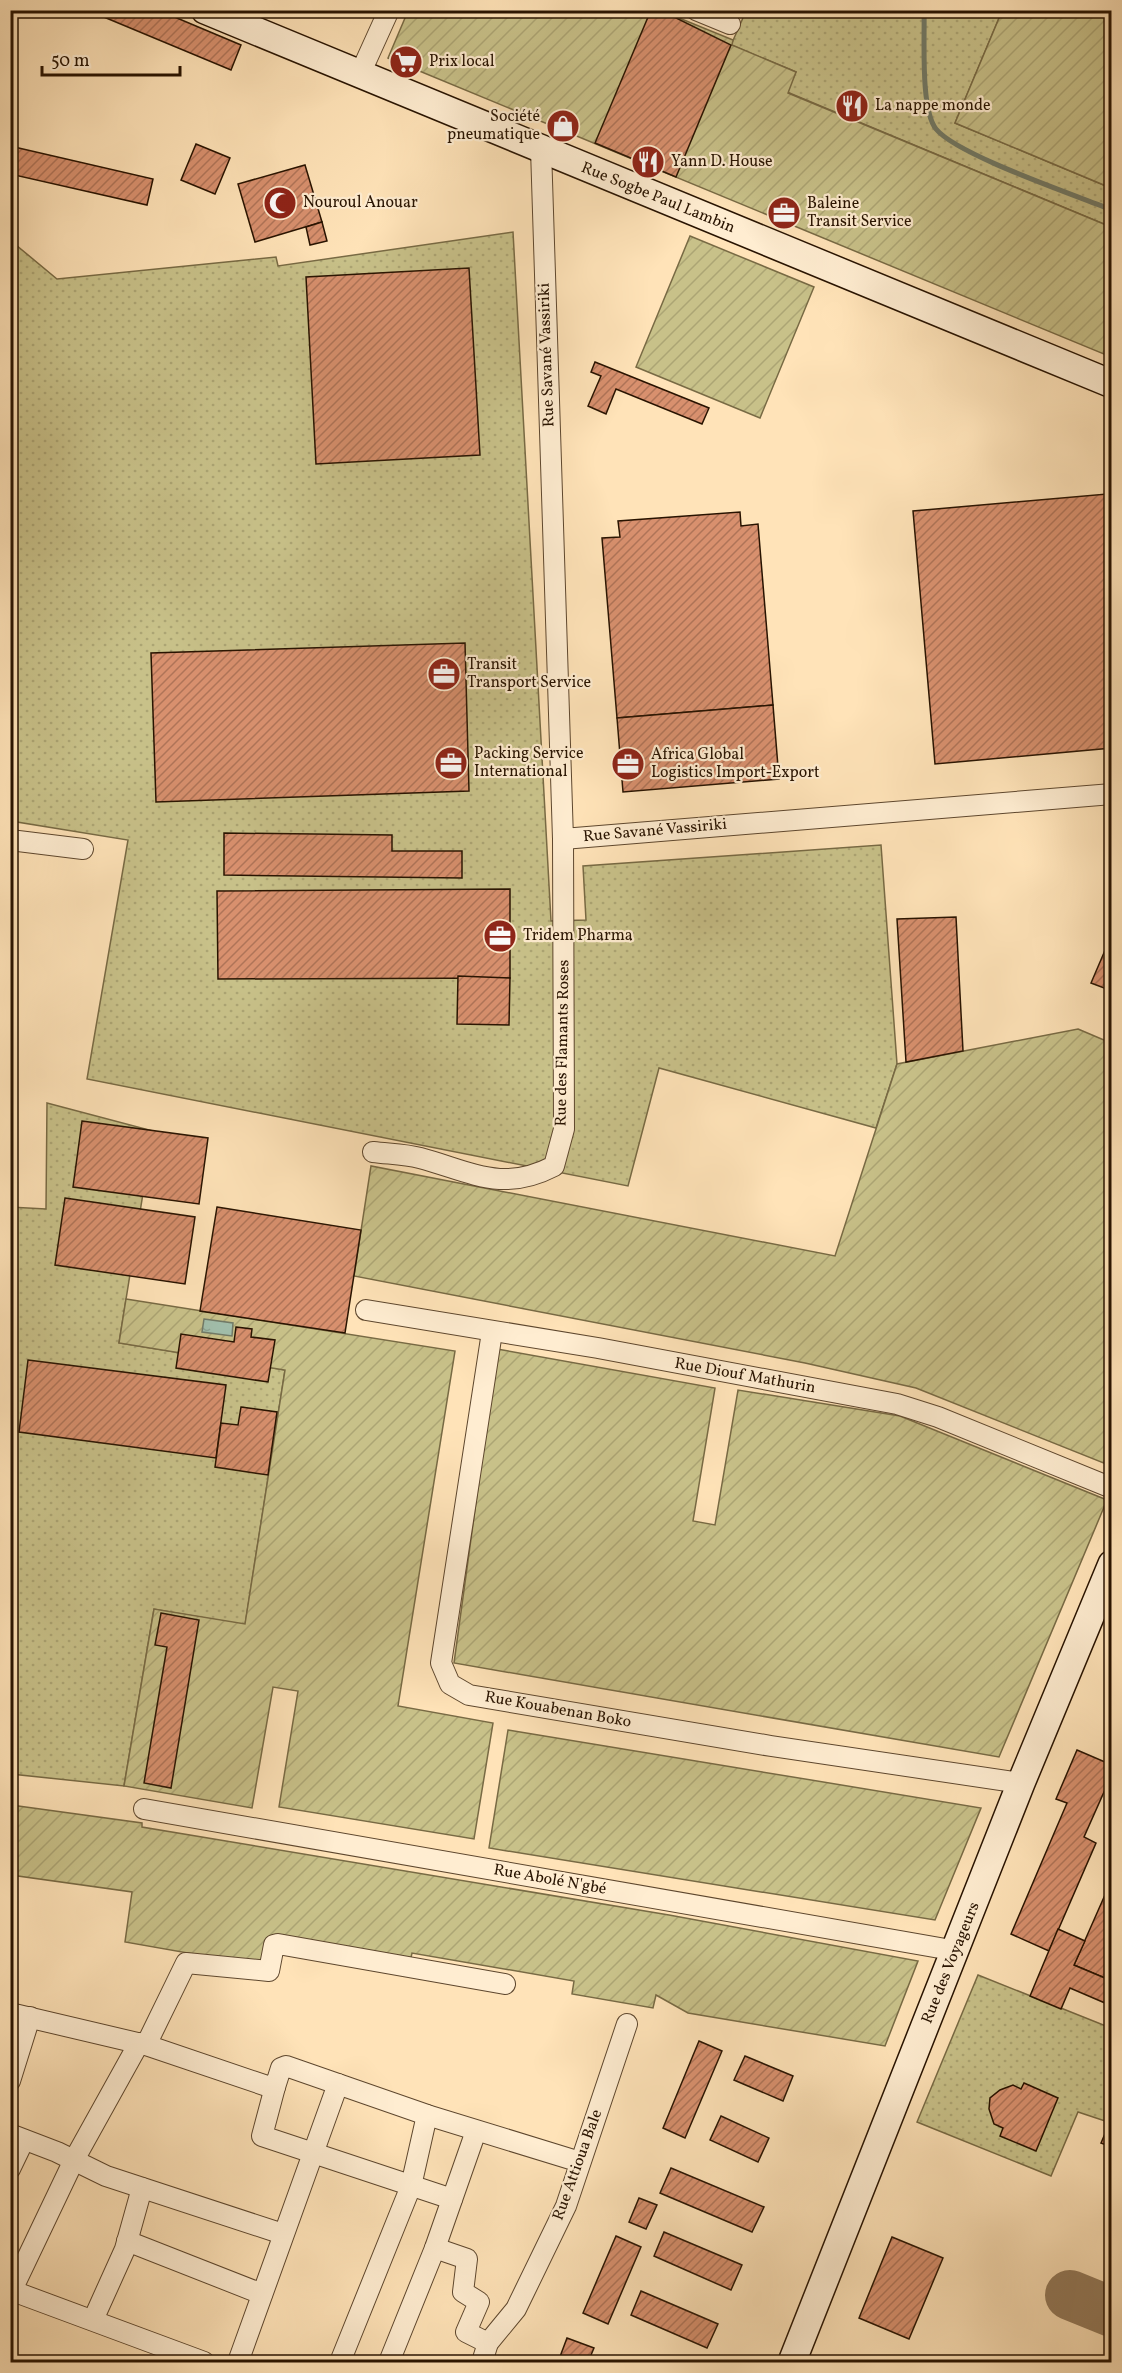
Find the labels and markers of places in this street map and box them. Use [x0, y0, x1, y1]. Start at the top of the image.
supermarket icon: Prix local [388, 44, 424, 80]
place label: Prix local [429, 51, 495, 73]
restaurant icon: La nappe monde [834, 88, 870, 124]
place label: La nappe monde [875, 95, 991, 117]
place label: Société pneumatique [447, 106, 540, 146]
shop icon: Société pneumatique [545, 108, 581, 144]
restaurant icon: Yann D. House [630, 144, 666, 180]
place label: Yann D. House [671, 151, 773, 173]
mosque icon: Nouroul Anouar [262, 185, 298, 221]
place label: Nouroul Anouar [303, 192, 418, 214]
place label: Baleine Transit Service [807, 193, 912, 233]
office icon: Baleine Transit Service [766, 195, 802, 231]
place label: Transit Transport Service [467, 654, 591, 694]
office icon: Transit Transport Service [426, 656, 462, 692]
place label: Packing Service International [474, 743, 584, 783]
place label: Africa Global Logistics Import-Export [651, 744, 820, 784]
office icon: Packing Service International [433, 745, 469, 781]
office icon: Africa Global Logistics Import-Export [610, 746, 646, 782]
office icon: Tridem Pharma [482, 918, 518, 954]
place label: Tridem Pharma [523, 925, 633, 947]

